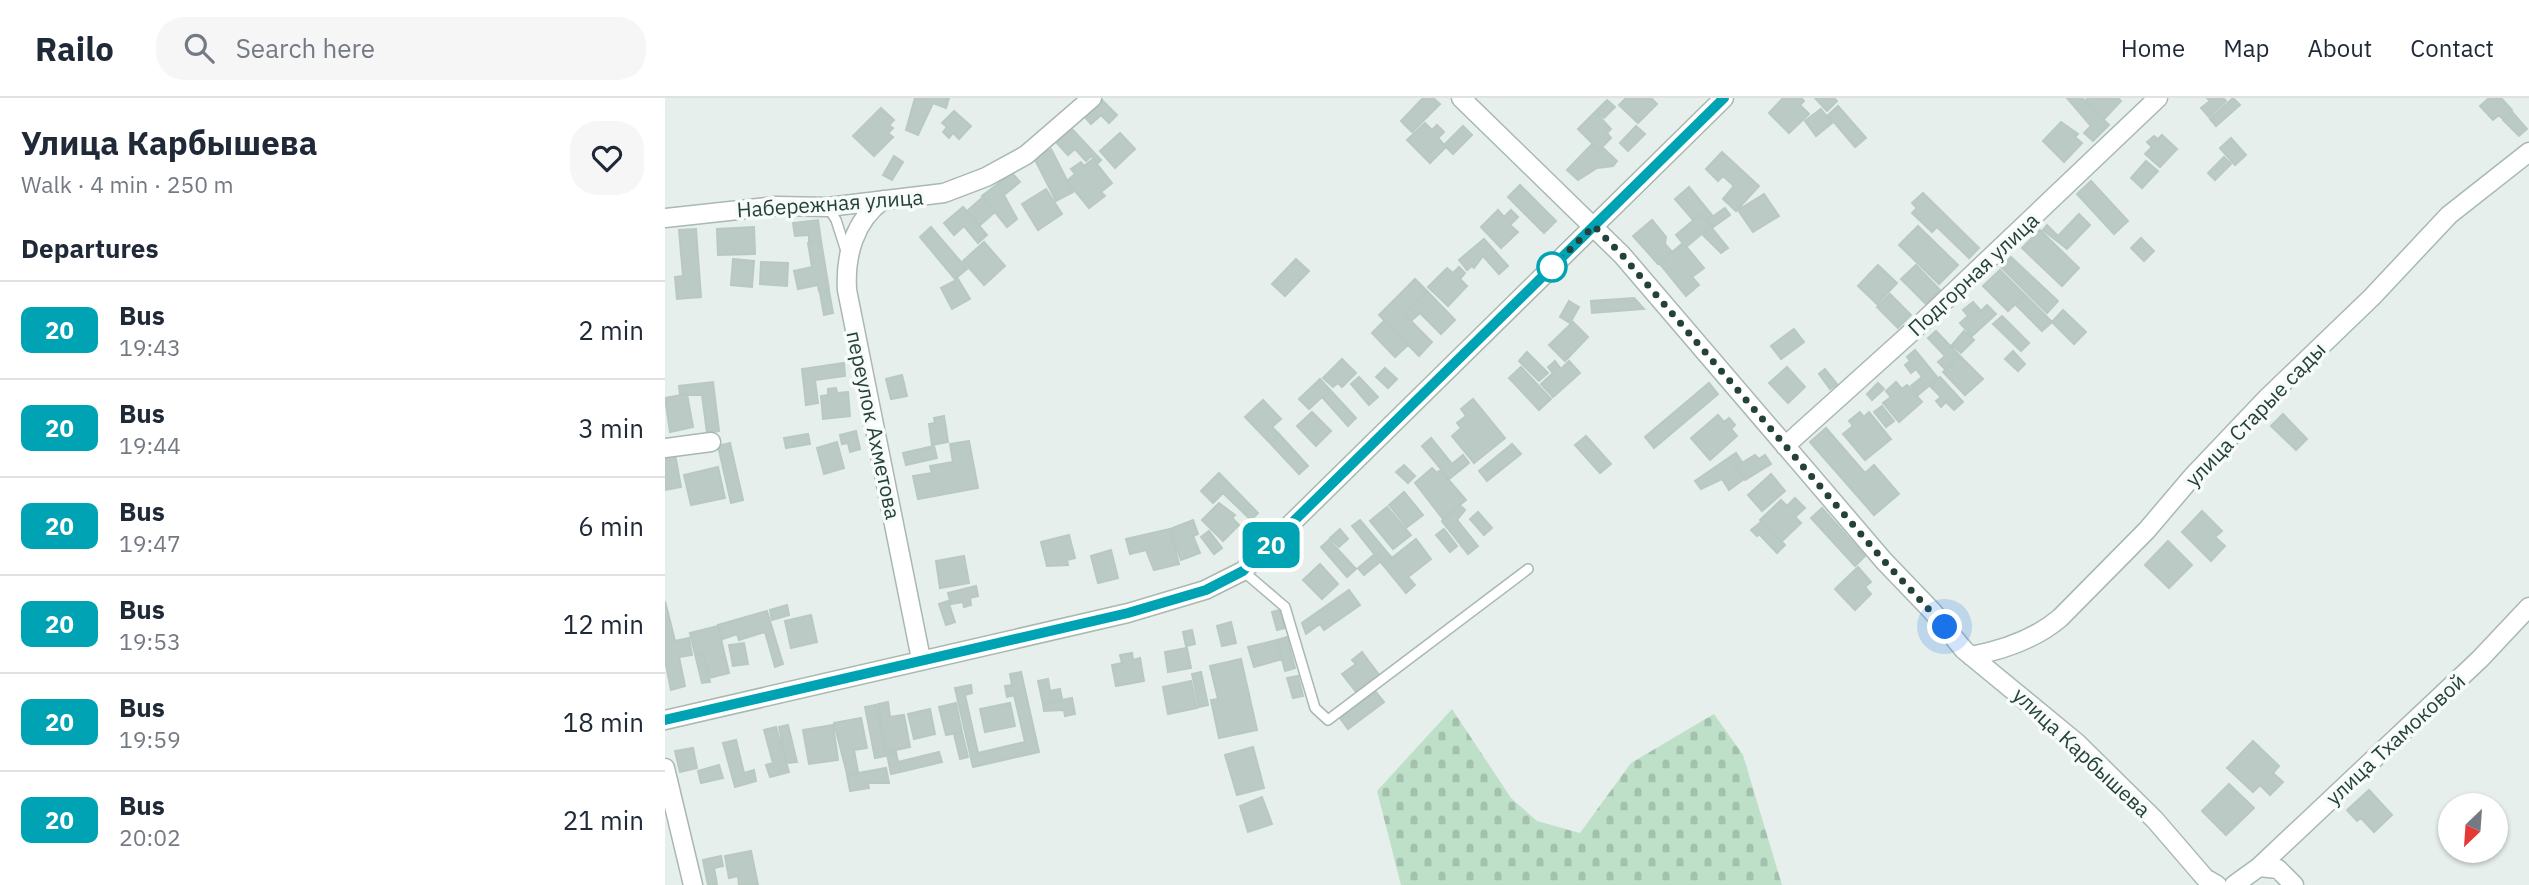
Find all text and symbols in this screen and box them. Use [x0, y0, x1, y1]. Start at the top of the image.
search box [156, 17, 646, 80]
text: Railo [35, 27, 114, 70]
icon: search [180, 29, 218, 67]
text: Search here [236, 31, 375, 65]
text: Home [2121, 32, 2185, 64]
text: Map [2223, 32, 2269, 64]
text: About [2307, 32, 2372, 64]
text: Contact [2410, 32, 2494, 64]
text: Улица Карбышева [21, 121, 318, 164]
button: heart [570, 121, 644, 195]
text: Walk · 4 min · 250 m [21, 169, 234, 199]
street label: Набережная улица [736, 183, 924, 223]
street label: Подгорная улица [1901, 206, 2045, 342]
text: Departures [21, 231, 159, 265]
unlabelled marker [1537, 252, 1567, 282]
text: Bus [119, 298, 165, 332]
text: 2 min [578, 313, 644, 347]
text: 20 [45, 314, 74, 346]
street label: переулок Ахметова [840, 328, 908, 522]
text: 19:43 [119, 332, 181, 362]
street label: улица Старые сады [2179, 336, 2331, 492]
text: Bus [119, 396, 165, 430]
text: 3 min [578, 411, 644, 445]
text: 20 [45, 412, 74, 444]
text: 19:44 [119, 430, 181, 460]
text: Bus [119, 494, 165, 528]
text: 6 min [578, 509, 644, 543]
text: 20 [45, 510, 74, 542]
line badge: 20 [1239, 522, 1303, 568]
text: 19:47 [119, 528, 181, 558]
text: 20 [1257, 529, 1285, 561]
text: Bus [119, 592, 165, 626]
text: 12 min [563, 607, 644, 641]
text: 20 [45, 608, 74, 640]
your location [1927, 609, 1962, 644]
text: 19:53 [119, 626, 181, 656]
street label: улица Тхамоковой [2319, 667, 2471, 811]
street label: улица Карбышева [2007, 681, 2157, 823]
text: Bus [119, 690, 165, 724]
text: 18 min [563, 705, 644, 739]
text: 20 [45, 706, 74, 738]
text: 19:59 [119, 724, 181, 754]
text: Bus [119, 788, 165, 822]
north arrow [2438, 793, 2508, 863]
map controls [2438, 793, 2508, 863]
text: 21 min [563, 803, 644, 837]
text: 20 [45, 804, 74, 836]
text: 20:02 [119, 822, 181, 852]

